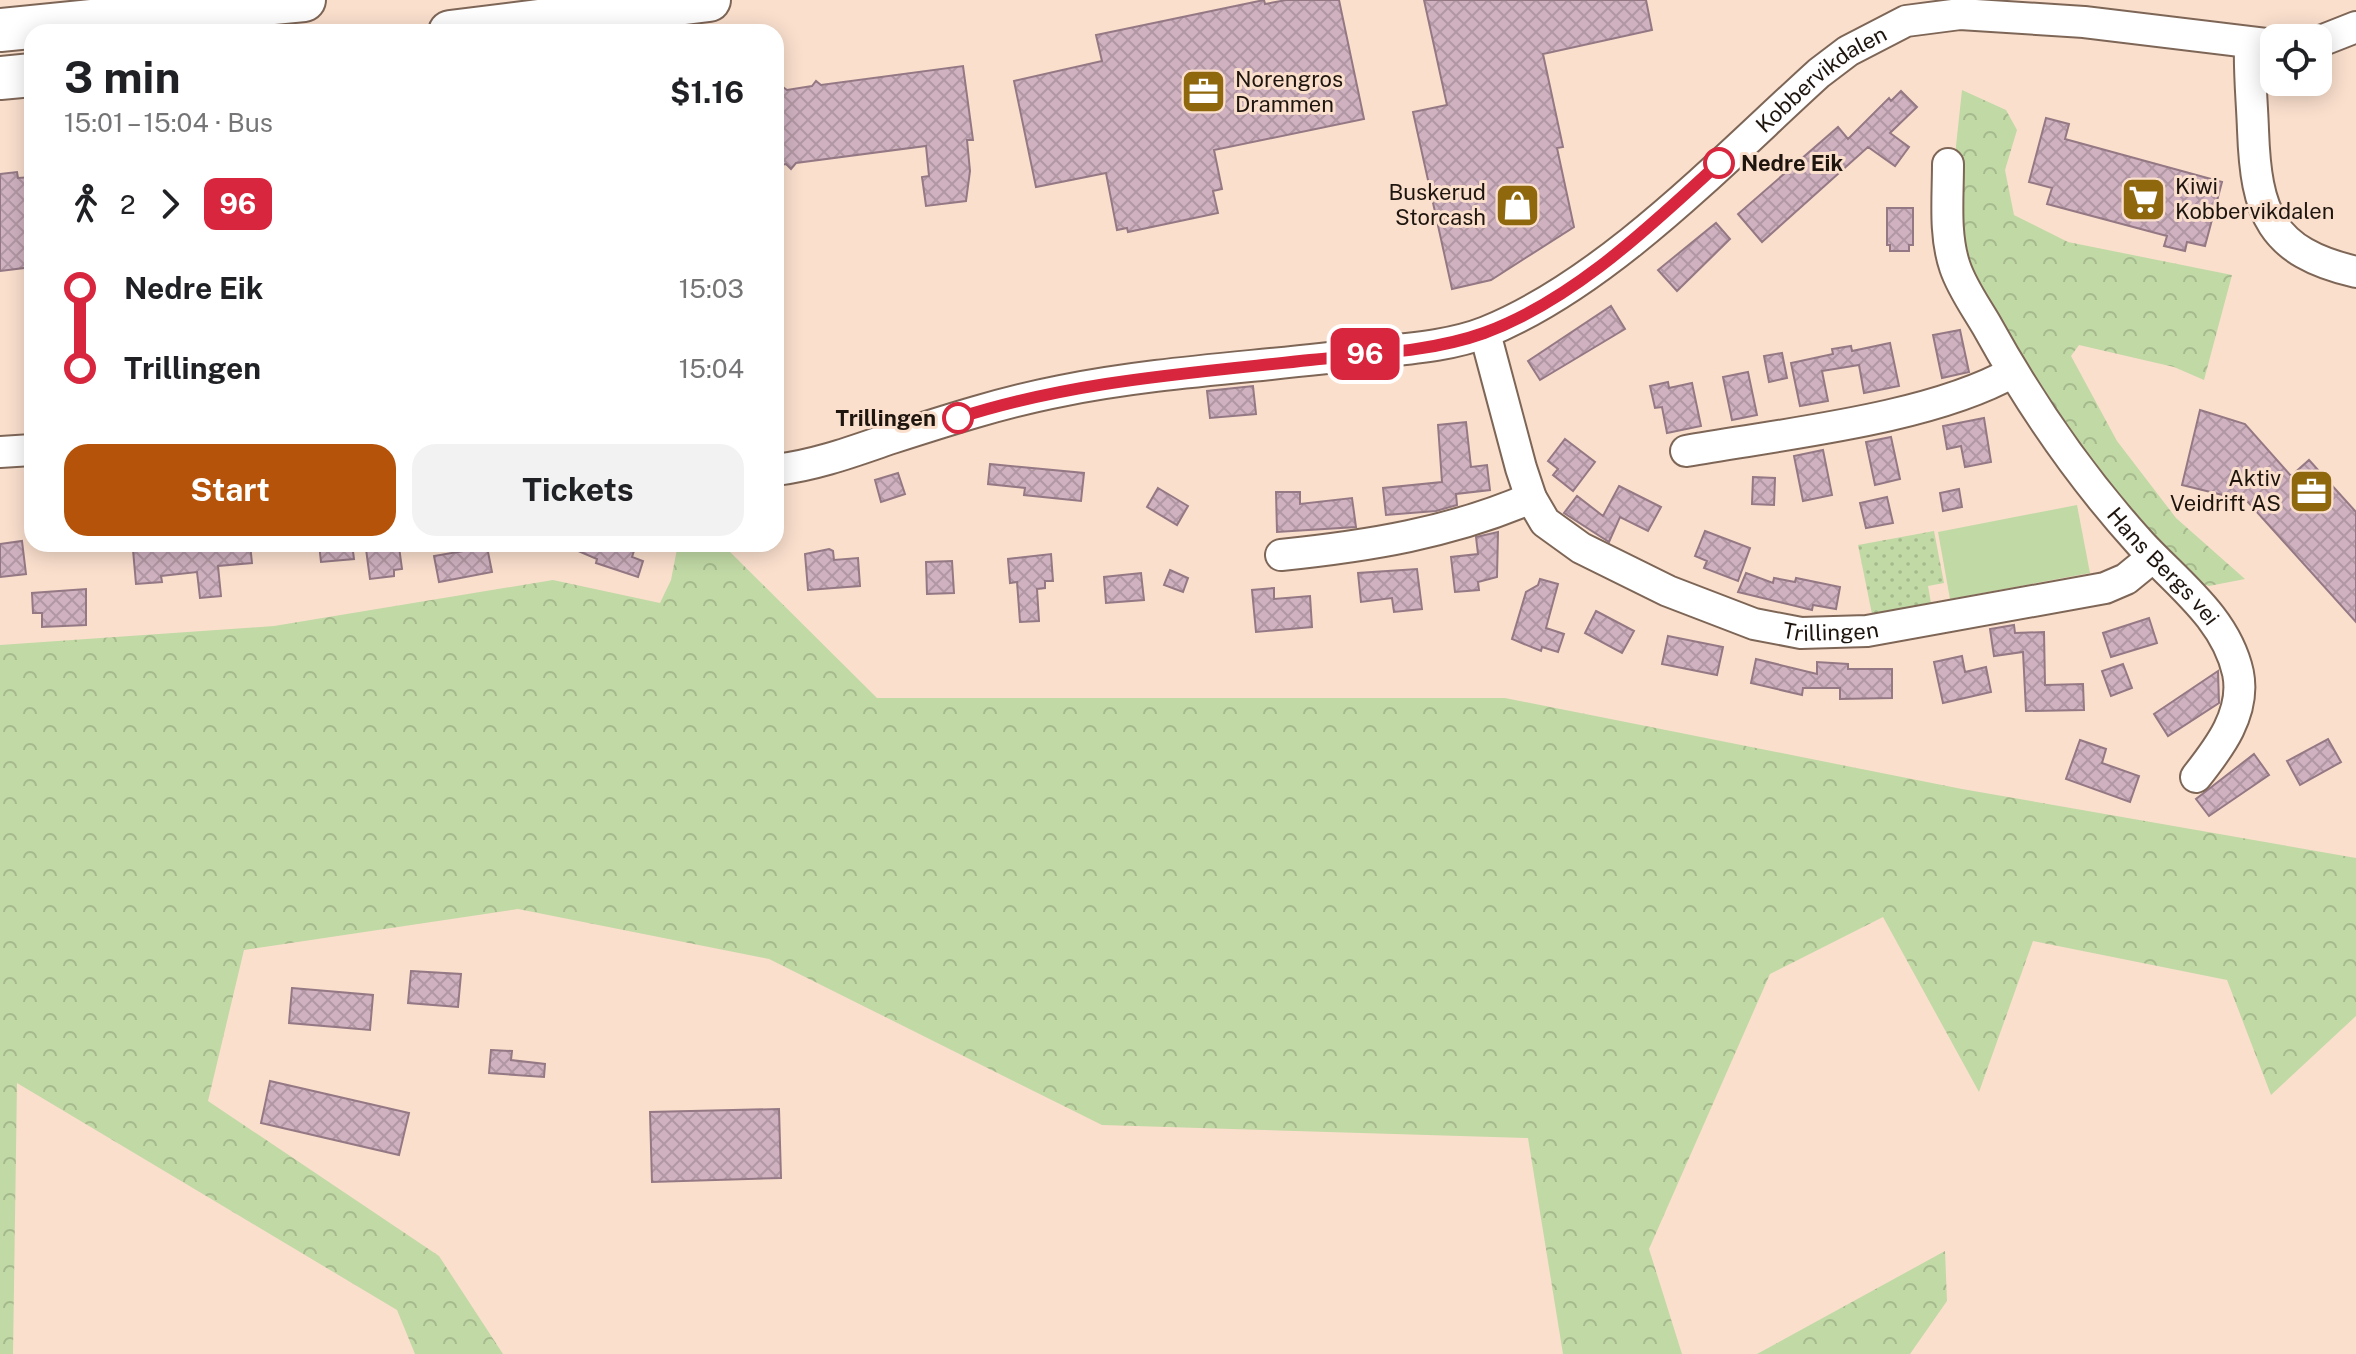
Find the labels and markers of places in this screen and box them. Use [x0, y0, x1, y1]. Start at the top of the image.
place label: Norengros Drammen [1235, 66, 1343, 117]
office icon: Norengros Drammen [1180, 68, 1228, 116]
marker: Nedre Eik [1704, 148, 1734, 178]
place label: Nedre Eik [1741, 150, 1843, 176]
place label: Kiwi Kobbervikdalen [2175, 173, 2335, 224]
supermarket icon: Kiwi Kobbervikdalen [2120, 175, 2168, 223]
place label: Buskerud Storcash [1389, 179, 1486, 230]
shop icon: Buskerud Storcash [1493, 181, 1541, 229]
marker: Trillingen [943, 403, 973, 433]
place label: Trillingen [835, 405, 936, 431]
place label: Aktiv Veidrift AS [2170, 465, 2281, 516]
office icon: Aktiv Veidrift AS [2288, 467, 2336, 515]

